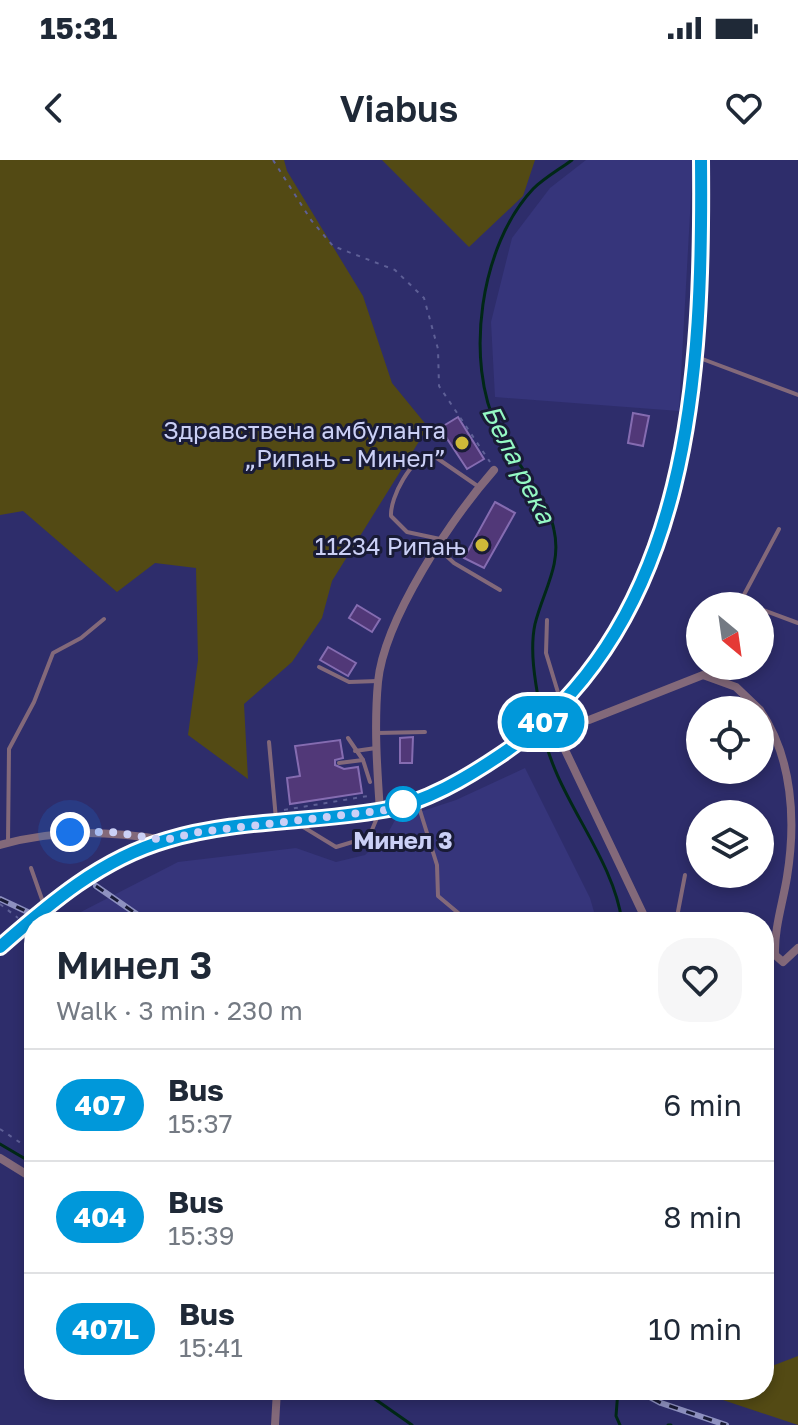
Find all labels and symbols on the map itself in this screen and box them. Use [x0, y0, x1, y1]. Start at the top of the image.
water label: Бела река [476, 400, 563, 530]
place label: Здравствена амбуланта „Рипањ - Минел” [163, 415, 446, 472]
marker: Здравствена амбуланта „Рипањ - Минел” [453, 434, 471, 452]
place label: 11234 Рипањ [315, 531, 466, 560]
marker: 11234 Рипањ [473, 536, 491, 554]
north arrow [686, 592, 774, 680]
line badge: 407 [497, 696, 589, 748]
marker: Минел 3 [386, 787, 420, 821]
your location [50, 812, 90, 852]
place label: Минел 3 [353, 825, 453, 854]

